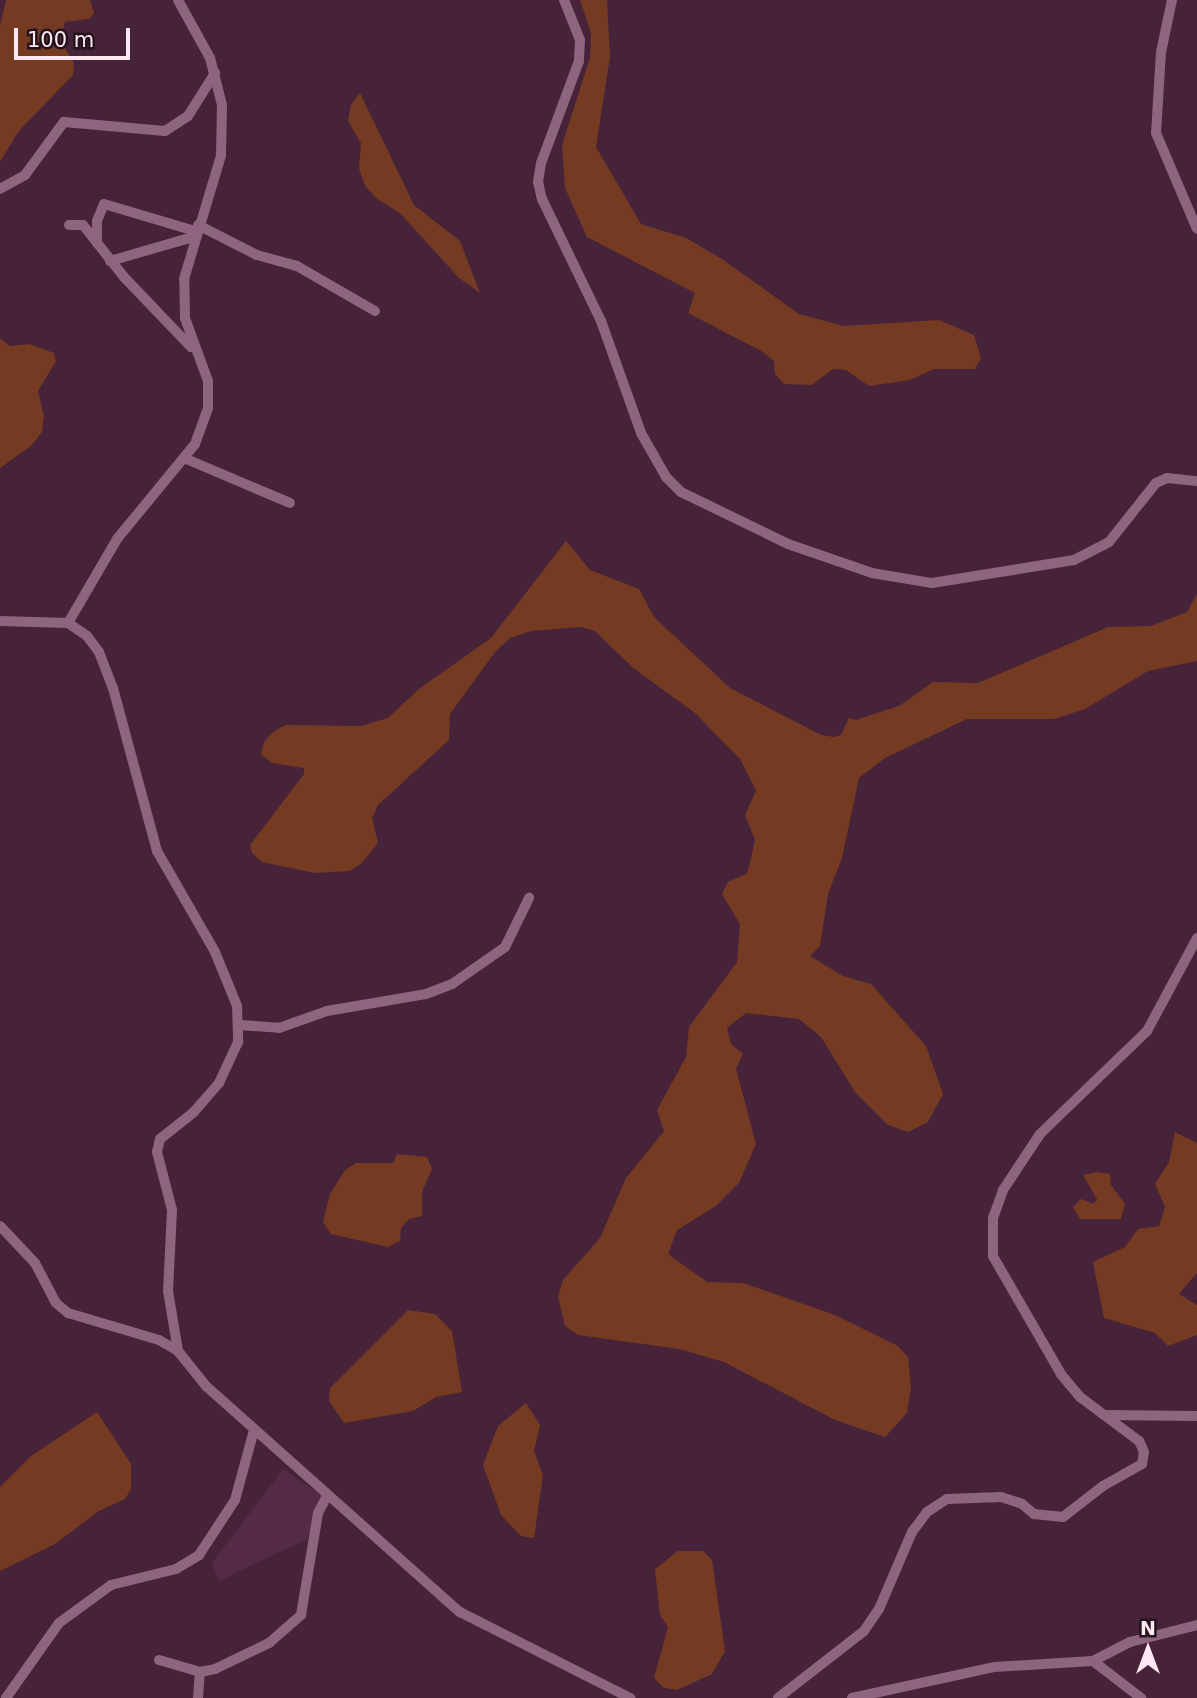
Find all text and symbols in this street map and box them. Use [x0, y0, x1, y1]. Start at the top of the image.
scale bar [18, 14, 133, 58]
text: 100 m [27, 28, 94, 52]
north arrow [1113, 1614, 1183, 1684]
text: N [1140, 1617, 1156, 1639]

